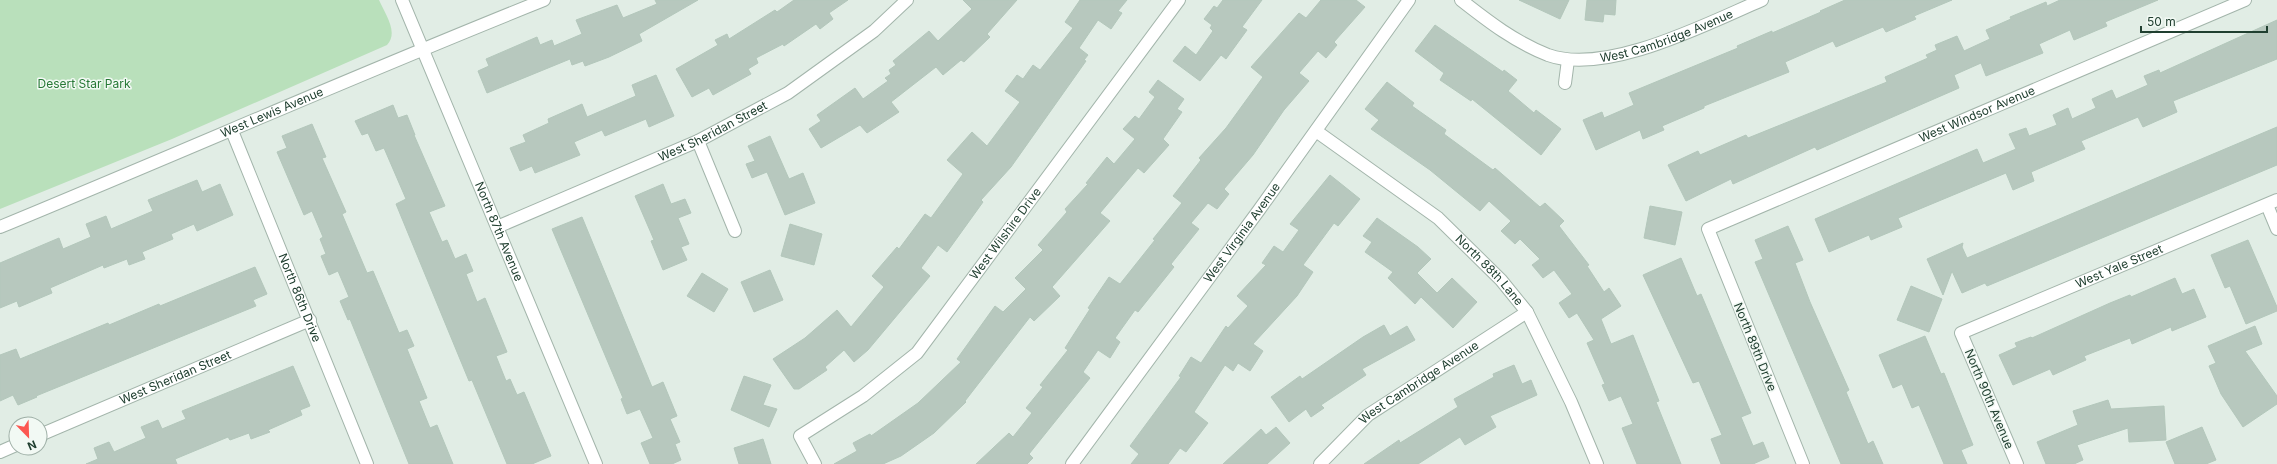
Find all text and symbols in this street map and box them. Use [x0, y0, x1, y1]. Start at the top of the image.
street label: West Cambridge Avenue [1599, 6, 1735, 65]
scale bar [2141, 8, 2267, 34]
text: 50 m [2147, 14, 2176, 29]
park label: Desert Star Park [38, 76, 131, 91]
street label: West Windsor Avenue [1917, 82, 2037, 145]
street label: West Lewis Avenue [218, 84, 325, 141]
street label: West Sheridan Street [656, 98, 770, 164]
street label: North 87th Avenue [472, 179, 527, 283]
street label: West Virginia Avenue [1200, 180, 1283, 285]
street label: West Wilshire Drive [966, 185, 1044, 282]
street label: North 88th Lane [1452, 231, 1527, 308]
street label: West Yale Street [2073, 241, 2165, 291]
street label: North 86th Drive [275, 251, 325, 344]
street label: North 89th Drive [1731, 300, 1780, 393]
street label: West Cambridge Avenue [1356, 337, 1481, 427]
street label: West Sheridan Street [117, 347, 233, 407]
street label: North 90th Avenue [1962, 347, 2017, 451]
north arrow [8, 416, 48, 456]
text: N [25, 437, 39, 453]

